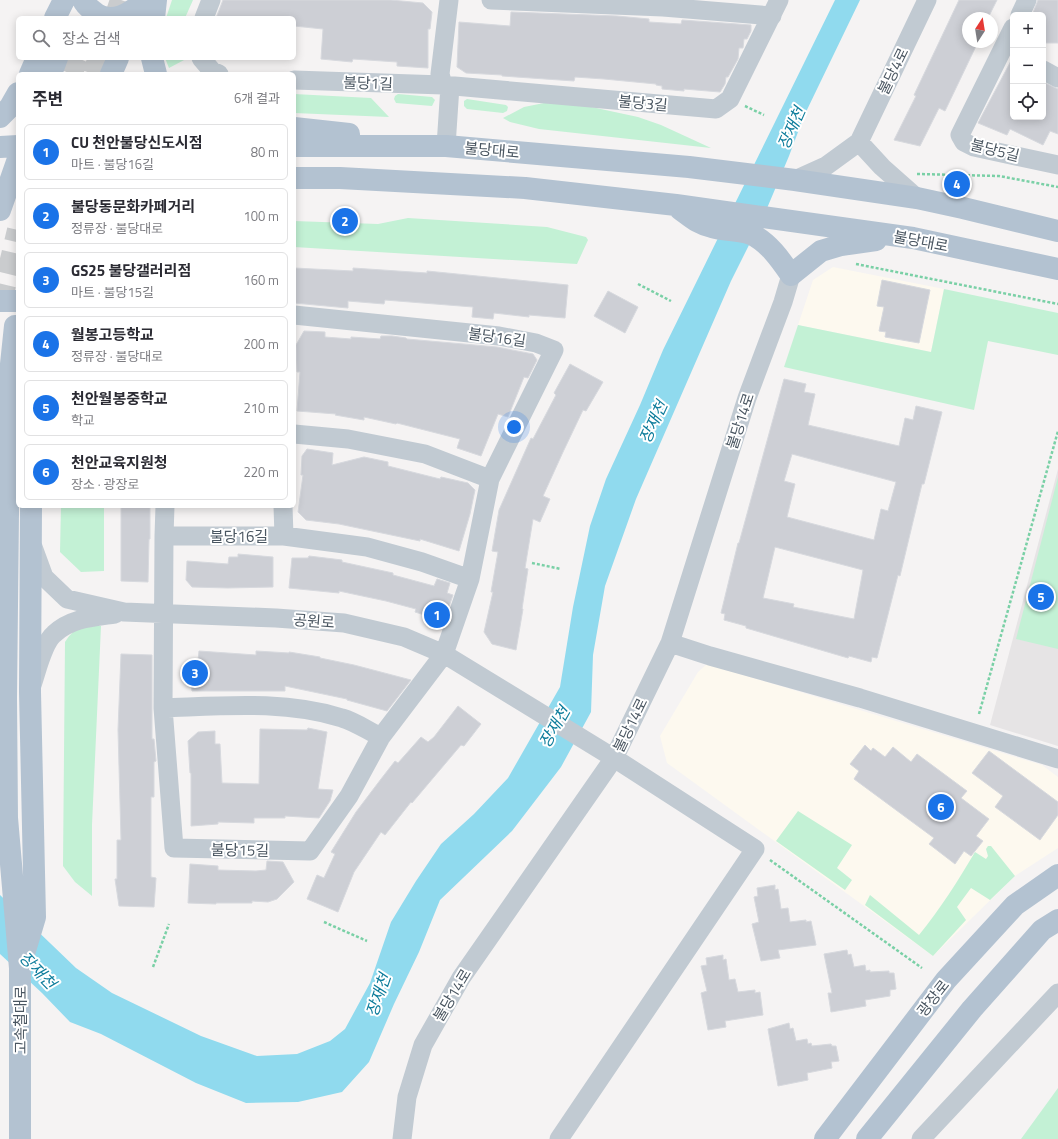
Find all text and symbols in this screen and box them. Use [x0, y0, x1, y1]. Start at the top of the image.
north arrow [962, 12, 998, 48]
map controls [1010, 12, 1046, 120]
button: + [1010, 12, 1046, 48]
search box [16, 16, 296, 60]
icon: search [30, 27, 52, 49]
text: 장소 검색 [62, 27, 121, 50]
street label: 불당4로 [872, 44, 914, 98]
button: − [1010, 48, 1046, 84]
street label: 불당1길 [343, 71, 393, 95]
button: locate [1010, 84, 1046, 120]
text: 주변 [32, 86, 63, 112]
text: 6개 결과 [234, 88, 280, 108]
street label: 불당3길 [617, 89, 669, 117]
water label: 장재천 [771, 101, 812, 153]
text: CU 천안불당신도시점 [71, 131, 203, 154]
street label: 불당5길 [968, 133, 1022, 167]
street label: 불당대로 [464, 136, 520, 164]
text: 1 [42, 142, 50, 162]
text: 80 m [251, 142, 279, 162]
text: 마트 · 불당16길 [71, 154, 154, 174]
pin: 4 [944, 169, 970, 199]
text: 불당동문화카페거리 [71, 195, 195, 218]
text: 2 [42, 206, 50, 226]
text: 100 m [243, 206, 279, 226]
pin: 2 [332, 206, 358, 236]
text: 정류장 · 불당대로 [71, 218, 163, 238]
street label: 불당대로 [892, 224, 950, 258]
text: GS25 불당갤러리점 [71, 259, 191, 282]
text: 3 [42, 270, 50, 290]
text: 160 m [243, 270, 279, 290]
text: 마트 · 불당15길 [71, 282, 154, 302]
street label: 불당16길 [467, 322, 527, 352]
text: 월봉고등학교 [71, 323, 154, 346]
text: 4 [42, 334, 50, 354]
text: 200 m [243, 334, 279, 354]
text: 정류장 · 불당대로 [71, 346, 163, 366]
text: 천안월봉중학교 [71, 387, 168, 410]
street label: 불당14로 [720, 390, 760, 452]
water label: 장재천 [633, 395, 674, 447]
text: 5 [42, 398, 50, 418]
text: 210 m [243, 398, 279, 418]
text: 학교 [71, 410, 95, 430]
your location [504, 417, 524, 437]
text: 천안교육지원청 [71, 451, 168, 474]
text: 6 [42, 462, 50, 482]
text: 220 m [243, 462, 279, 482]
text: 장소 · 광장로 [71, 474, 139, 494]
street label: 불당16길 [210, 525, 268, 548]
pin: 5 [1028, 582, 1054, 612]
pin: 1 [424, 600, 450, 630]
street label: 공원로 [293, 608, 335, 634]
pin: 3 [182, 658, 208, 688]
street label: 불당14로 [607, 694, 653, 756]
water label: 장재천 [533, 700, 577, 752]
pin: 6 [928, 792, 954, 822]
street label: 불당15길 [211, 838, 269, 862]
water label: 장재천 [14, 946, 64, 996]
street label: 불당14로 [427, 964, 477, 1026]
water label: 장재천 [359, 968, 397, 1020]
street label: 광장로 [911, 975, 955, 1021]
street label: 고속철대로 [9, 985, 32, 1055]

